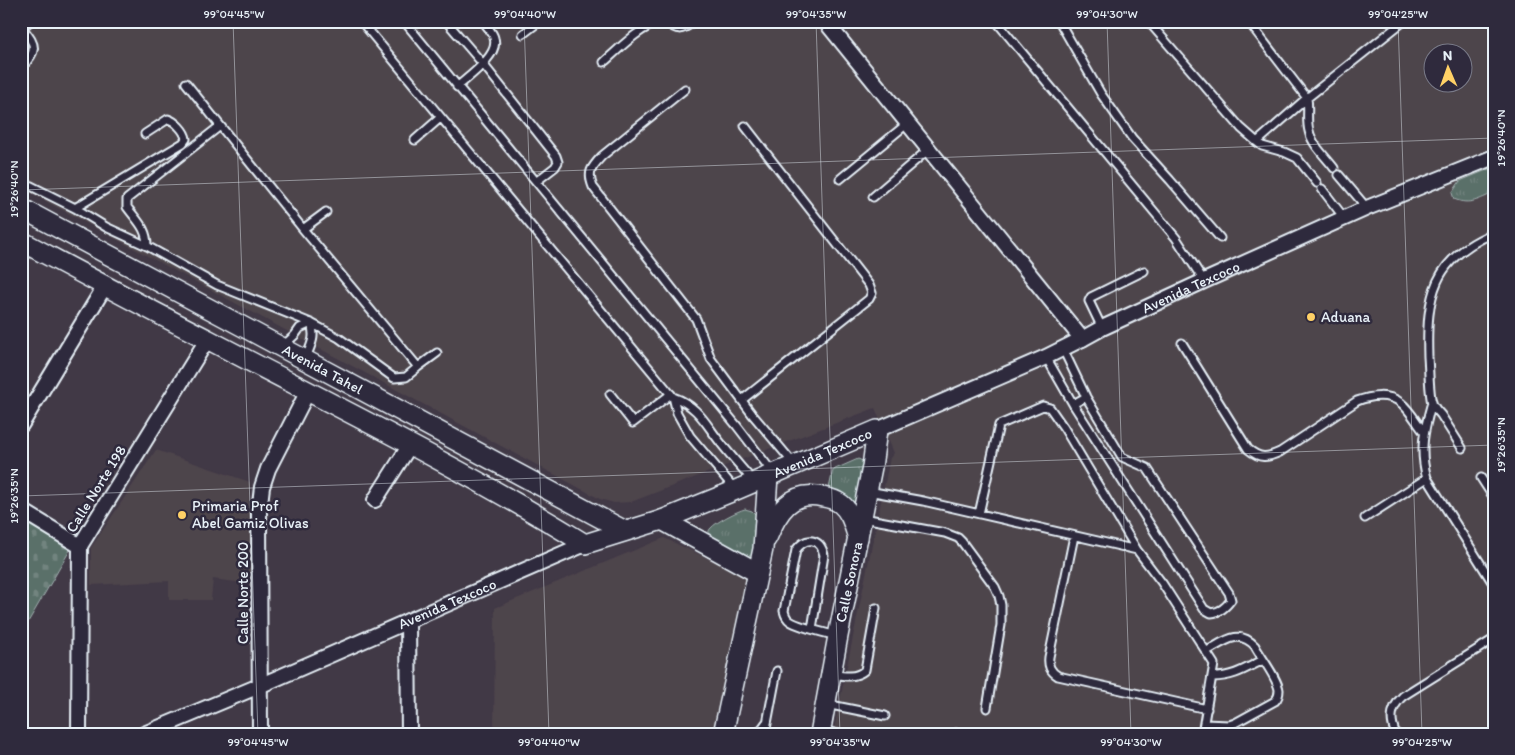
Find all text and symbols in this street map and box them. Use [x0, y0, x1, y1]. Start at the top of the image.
text: 99°04'45"W [203, 7, 265, 21]
text: 99°04'40"W [494, 7, 556, 21]
text: 99°04'35"W [786, 7, 846, 21]
text: 99°04'30"W [1076, 7, 1138, 21]
text: 99°04'25"W [1368, 7, 1428, 21]
north arrow [1422, 42, 1472, 92]
text: N [1443, 47, 1453, 64]
text: 19°26'40"N [1494, 109, 1508, 167]
text: 19°26'40"N [7, 160, 21, 218]
street label: Avenida Texcoco [1139, 257, 1243, 317]
place label: Aduana [1321, 308, 1371, 326]
marker: Aduana [1305, 311, 1317, 323]
street label: Avenida Tahel [279, 340, 367, 399]
text: 19°26'35"N [1494, 417, 1508, 473]
street label: Avenida Texcoco [771, 424, 875, 482]
street label: Calle Norte 198 [62, 442, 130, 536]
text: 19°26'35"N [7, 468, 21, 524]
place label: Primaria Prof Abel Gamiz Olivas [192, 497, 309, 532]
marker: Primaria Prof Abel Gamiz Olivas [176, 509, 188, 521]
street label: Calle Sonora [832, 539, 866, 624]
street label: Calle Norte 200 [234, 542, 252, 644]
street label: Avenida Texcoco [395, 575, 499, 633]
text: 99°04'45"W [227, 735, 289, 749]
text: 99°04'40"W [518, 735, 580, 749]
text: 99°04'35"W [810, 735, 870, 749]
text: 99°04'30"W [1100, 735, 1162, 749]
text: 99°04'25"W [1392, 735, 1452, 749]

